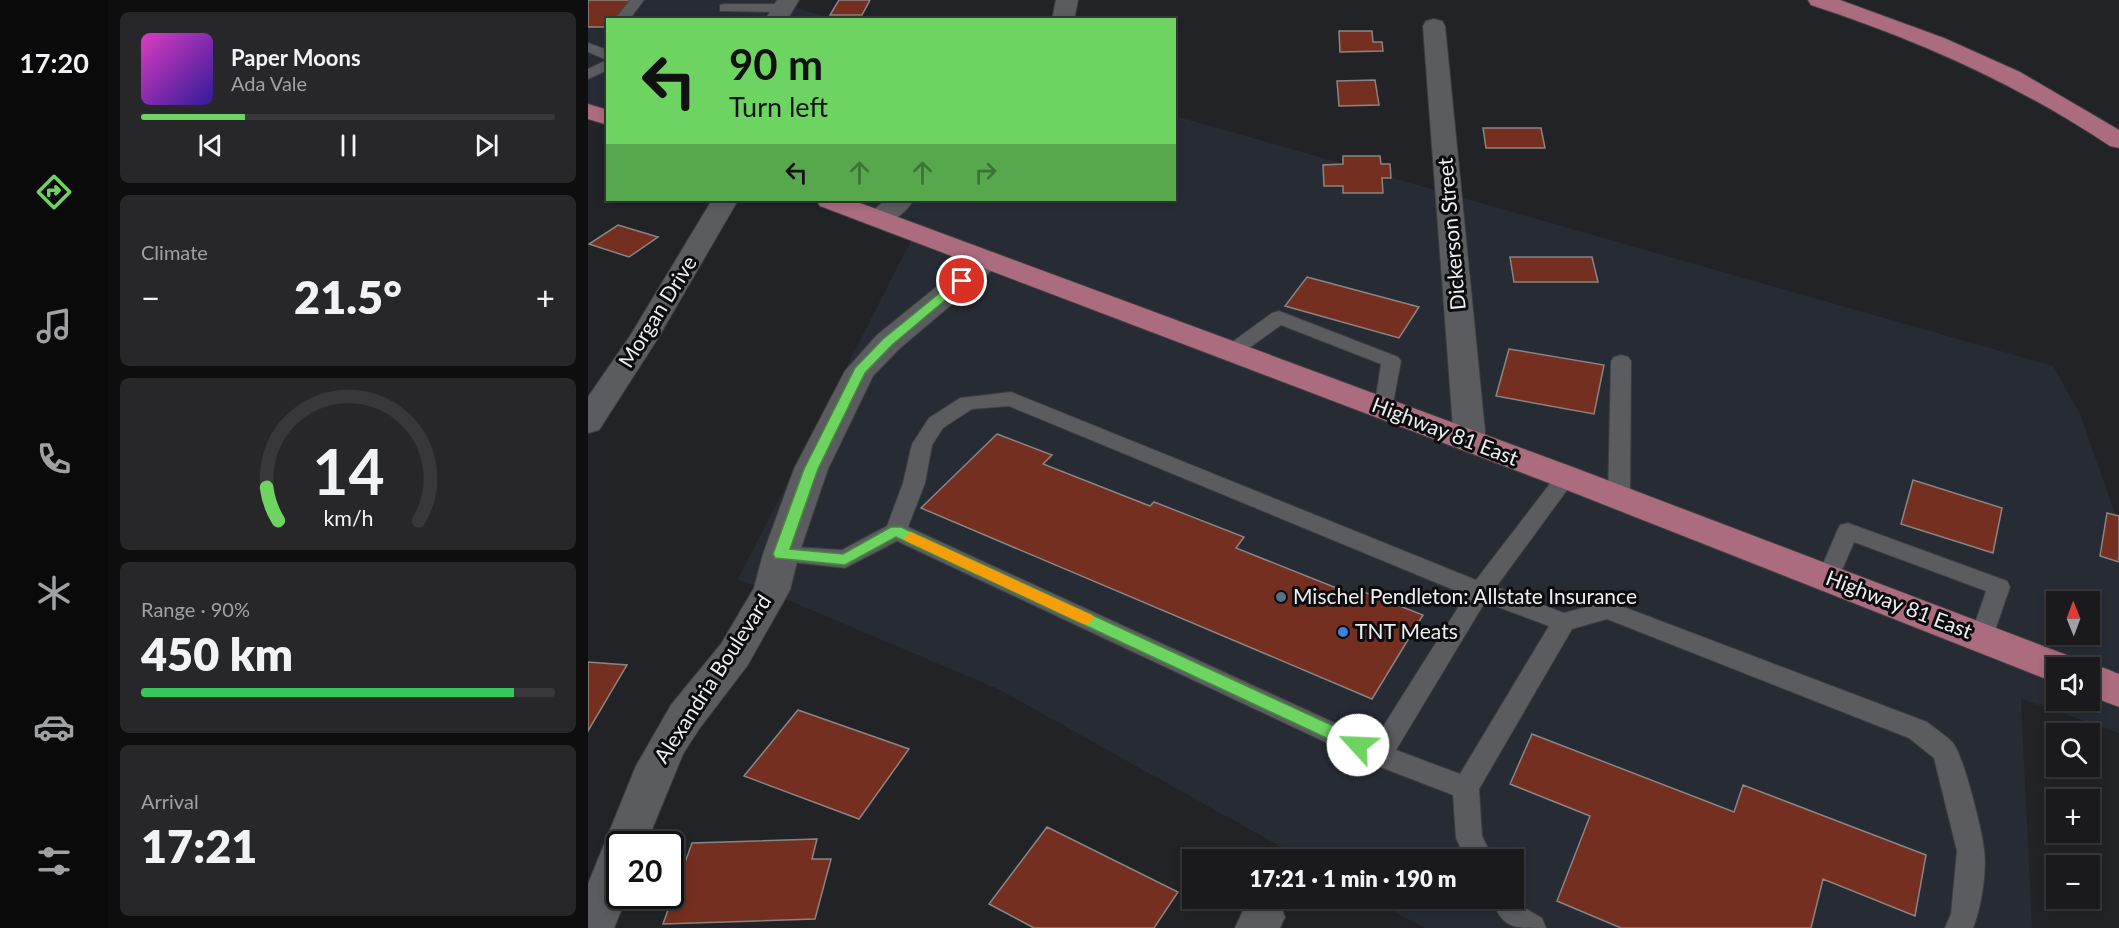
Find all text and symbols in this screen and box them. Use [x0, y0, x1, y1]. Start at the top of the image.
text: 90 m [729, 39, 823, 89]
icon: left [630, 42, 708, 120]
text: Paper Moons [231, 44, 361, 71]
text: 17:20 [19, 46, 89, 79]
text: Ada Vale [231, 71, 307, 95]
text: Turn left [729, 90, 828, 123]
icon: previous [194, 129, 227, 162]
icon: pause [332, 129, 365, 162]
icon: next [470, 129, 503, 162]
icon: left [780, 156, 813, 189]
icon: ahead [843, 156, 876, 189]
icon: ahead [906, 156, 939, 189]
icon: right [969, 156, 1002, 189]
street label: Dickerson Street [1431, 156, 1470, 311]
icon: directions [33, 171, 75, 213]
text: Climate [141, 240, 208, 264]
street label: Morgan Drive [612, 251, 701, 372]
pin [936, 255, 987, 306]
icon: arrive [945, 264, 978, 297]
text: 21.5° [294, 270, 402, 324]
text: − [141, 277, 160, 317]
text: + [536, 277, 555, 317]
icon: music [33, 305, 75, 347]
street label: Highway 81 East [1369, 391, 1523, 470]
text: 14 [312, 433, 384, 508]
icon: phone [33, 438, 75, 480]
text: km/h [323, 505, 373, 531]
street label: Highway 81 East [1823, 564, 1977, 643]
icon: climate [33, 572, 75, 614]
place label: Mischel Pendleton: Allstate Insurance [1293, 583, 1637, 608]
street label: Alexandria Boulevard [648, 589, 776, 767]
marker: Mischel Pendleton: Allstate Insurance [1274, 590, 1288, 604]
north arrow [2046, 591, 2100, 645]
map controls [2046, 591, 2100, 909]
text: Range · 90% [141, 597, 250, 621]
place label: TNT Meats [1355, 618, 1458, 643]
marker: TNT Meats [1336, 625, 1350, 639]
text: 450 km [141, 627, 293, 681]
button: sound [2046, 657, 2100, 711]
icon: car [33, 706, 75, 748]
position arrow [1326, 713, 1390, 777]
button: search [2046, 723, 2100, 777]
text: Arrival [141, 789, 199, 813]
button: + [2046, 789, 2100, 843]
text: 17:21 [141, 819, 257, 873]
speed limit sign: 20 [606, 831, 684, 909]
icon: filters [33, 840, 75, 882]
button: − [2046, 855, 2100, 909]
text: 17:21 · 1 min · 190 m [1250, 865, 1456, 892]

